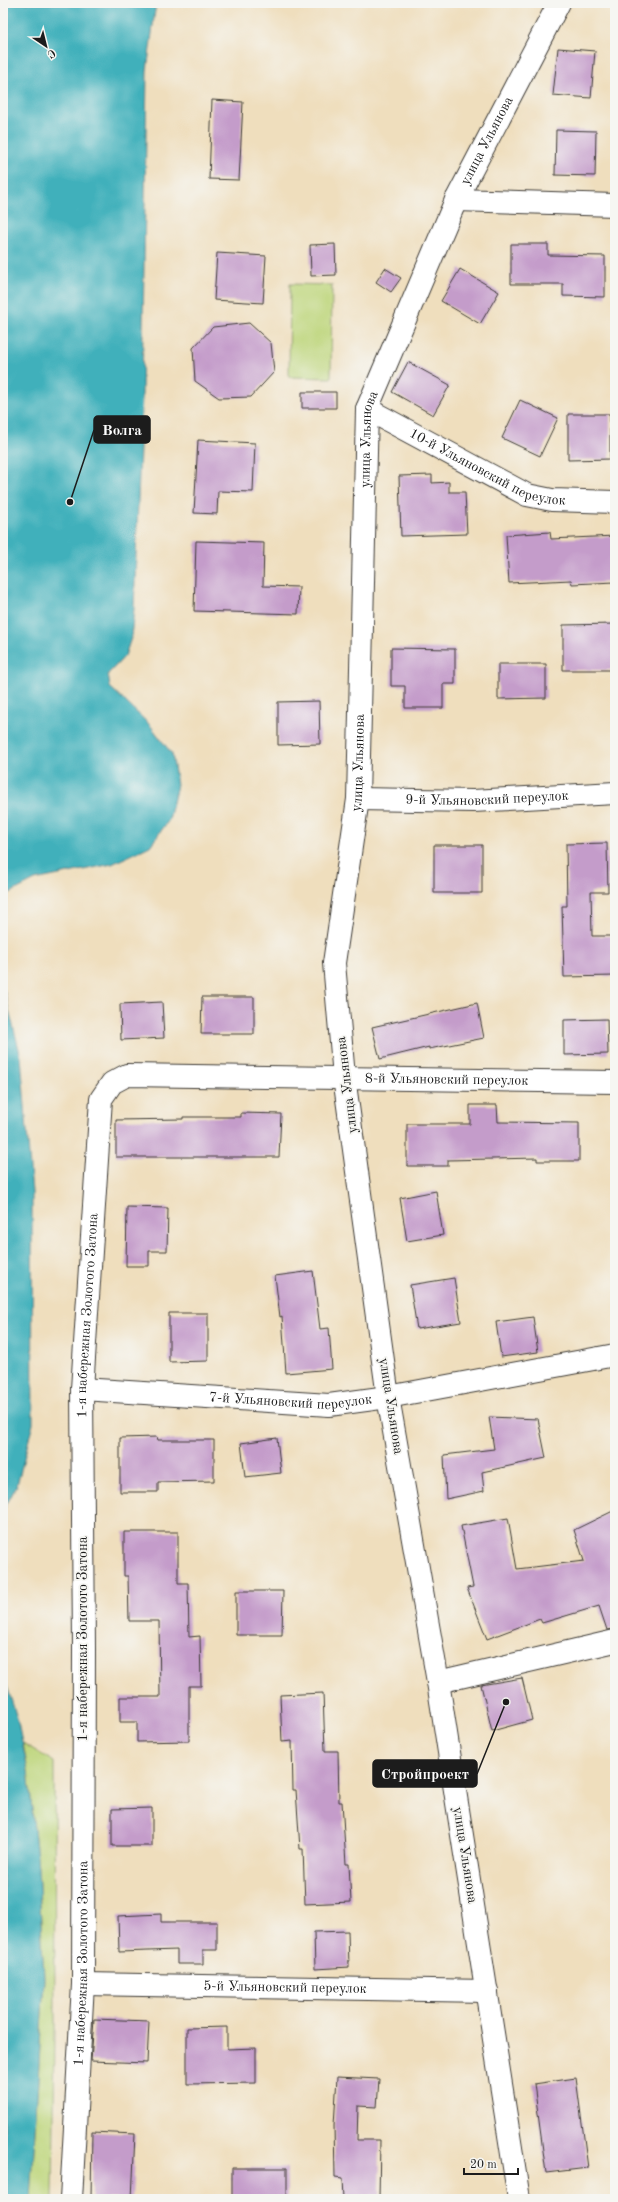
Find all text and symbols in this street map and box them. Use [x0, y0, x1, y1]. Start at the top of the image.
north arrow [26, 26, 66, 66]
text: С [45, 46, 57, 60]
street label: улица Ульянова [458, 94, 516, 187]
street label: улица Ульянова [358, 389, 381, 488]
callout: Волга [94, 416, 150, 443]
text: Волга [102, 424, 142, 439]
street label: 10-й Ульяновский переулок [407, 426, 566, 507]
street label: улица Ульянова [349, 714, 367, 813]
street label: 9-й Ульяновский переулок [405, 789, 569, 808]
street label: улица Ульянова [334, 1036, 360, 1134]
street label: 8-й Ульяновский переулок [365, 1071, 528, 1088]
street label: 1-я набережная Золотого Затона [75, 1212, 101, 1418]
street label: улица Ульянова [376, 1357, 406, 1455]
street label: 7-й Ульяновский переулок [209, 1390, 373, 1412]
street label: 1-я набережная Золотого Затона [76, 1536, 90, 1742]
callout: Стройпроект [373, 1760, 477, 1787]
text: Стройпроект [381, 1768, 469, 1783]
street label: улица Ульянова [450, 1806, 480, 1904]
street label: 1-я набережная Золотого Затона [71, 1860, 90, 2066]
street label: 5-й Ульяновский переулок [203, 1979, 367, 1996]
scale bar [464, 2150, 518, 2176]
text: 20 m [470, 2159, 497, 2171]

